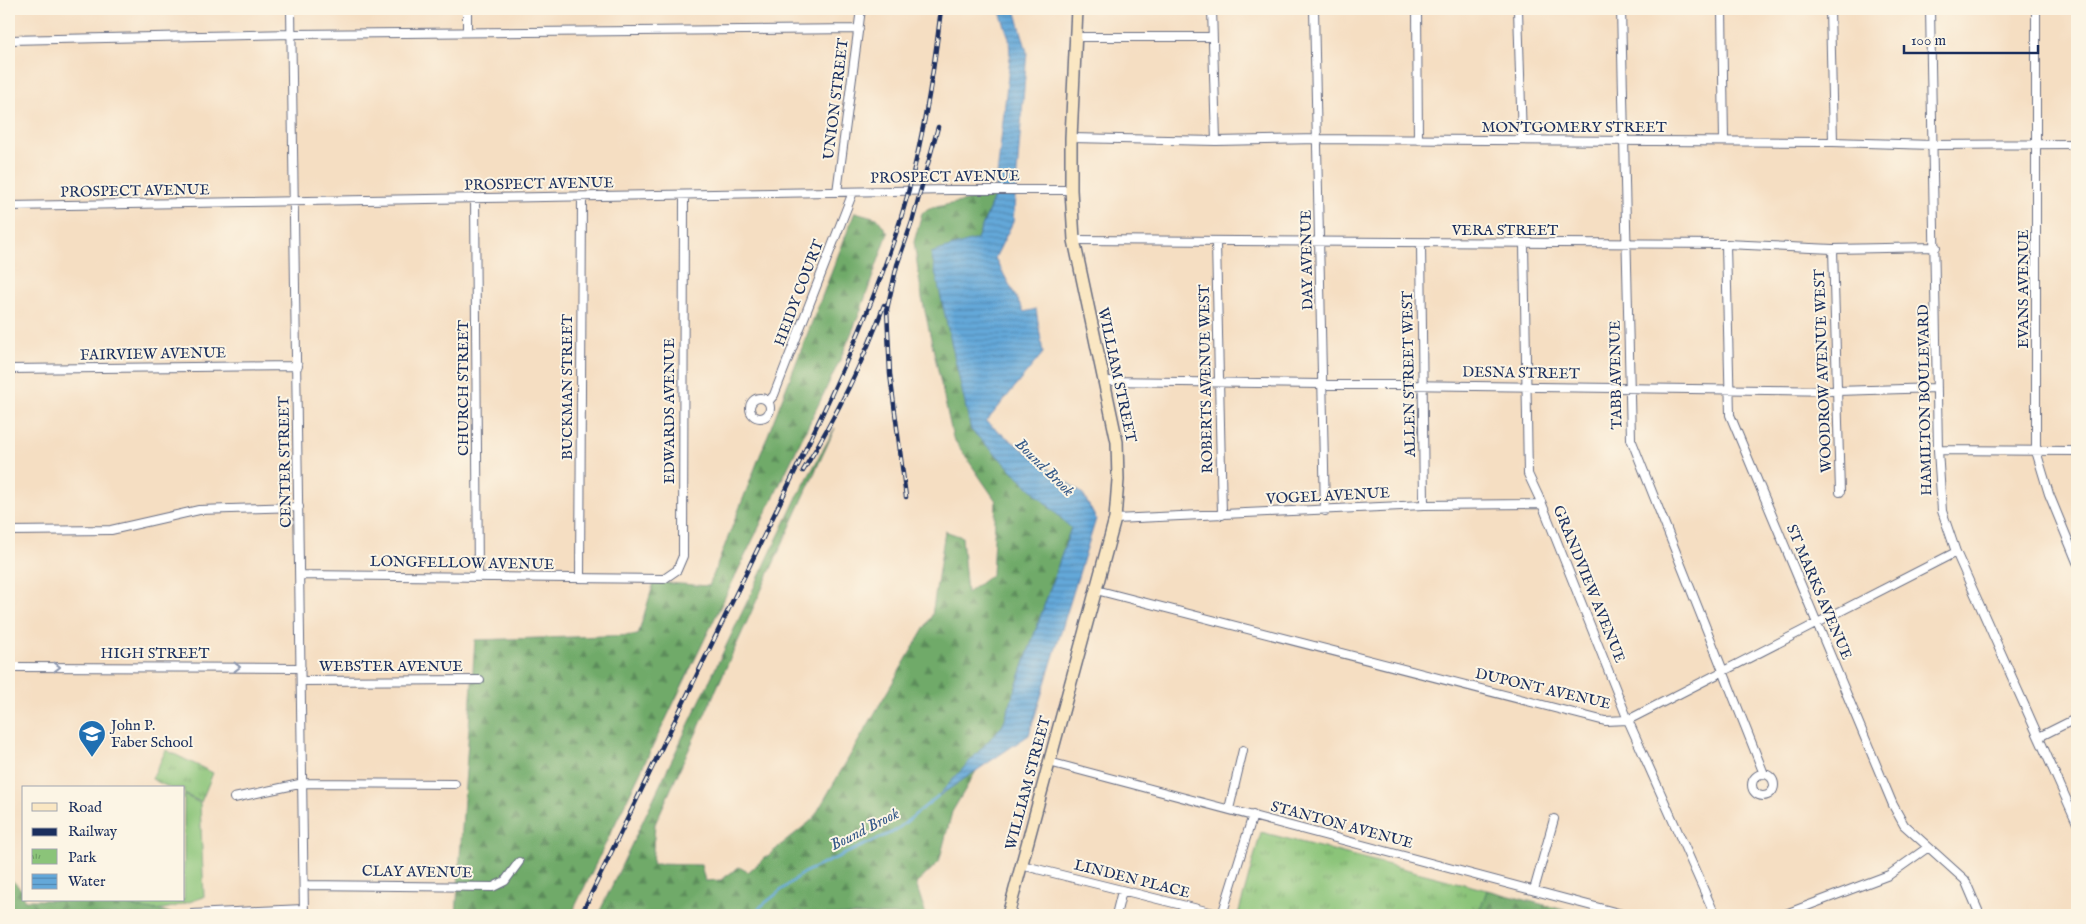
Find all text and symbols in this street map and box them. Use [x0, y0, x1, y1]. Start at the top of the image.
scale bar [1904, 22, 2037, 54]
text: 100 m [1911, 31, 1947, 50]
street label: UNION STREET [819, 37, 853, 161]
street label: MONTGOMERY STREET [1481, 118, 1667, 137]
street label: PROSPECT AVENUE [870, 166, 1020, 188]
street label: PROSPECT AVENUE [464, 173, 614, 195]
street label: PROSPECT AVENUE [60, 180, 210, 202]
street label: DAY AVENUE [1297, 209, 1317, 311]
street label: VERA STREET [1451, 221, 1558, 240]
street label: EVANS AVENUE [2014, 229, 2033, 349]
street label: HEIDY COURT [770, 237, 828, 349]
street label: WOODROW AVENUE WEST [1810, 269, 1836, 473]
street label: ROBERTS AVENUE WEST [1195, 284, 1217, 474]
street label: ALLEN STREET WEST [1398, 291, 1420, 458]
street label: HAMILTON BOULEVARD [1914, 304, 1936, 496]
street label: WILLIAM STREET [1093, 306, 1141, 444]
street label: BUCKMAN STREET [558, 314, 577, 460]
street label: CHURCH STREET [454, 320, 473, 456]
street label: TABB AVENUE [1606, 320, 1626, 430]
street label: EDWARDS AVENUE [660, 338, 679, 484]
street label: FAIRVIEW AVENUE [80, 343, 226, 365]
street label: DESNA STREET [1462, 362, 1580, 384]
street label: CENTER STREET [274, 396, 296, 528]
water label: Bound Brook [1010, 435, 1078, 502]
street label: VOGEL AVENUE [1265, 483, 1390, 509]
street label: GRANDVIEW AVENUE [1549, 503, 1629, 665]
street label: ST MARKS AVENUE [1782, 522, 1856, 662]
street label: LONGFELLOW AVENUE [370, 552, 554, 574]
street label: HIGH STREET [101, 644, 209, 663]
street label: WEBSTER AVENUE [319, 657, 463, 676]
one-way arrow [54, 661, 62, 672]
one-way arrow [234, 662, 242, 673]
street label: DUPONT AVENUE [1473, 664, 1613, 714]
street label: WILLIAM STREET [1001, 714, 1055, 852]
place label: John P. Faber School [109, 716, 194, 752]
school or university icon: John P. Faber School [77, 719, 107, 758]
legend [22, 786, 185, 902]
street label: STANTON AVENUE [1269, 797, 1415, 853]
text: Road [68, 798, 103, 817]
water label: Bound Brook [827, 804, 903, 856]
text: Railway [68, 822, 118, 841]
text: Park [68, 848, 98, 867]
street label: LINDEN PLACE [1072, 855, 1192, 903]
street label: CLAY AVENUE [362, 862, 472, 882]
text: Water [68, 872, 106, 891]

